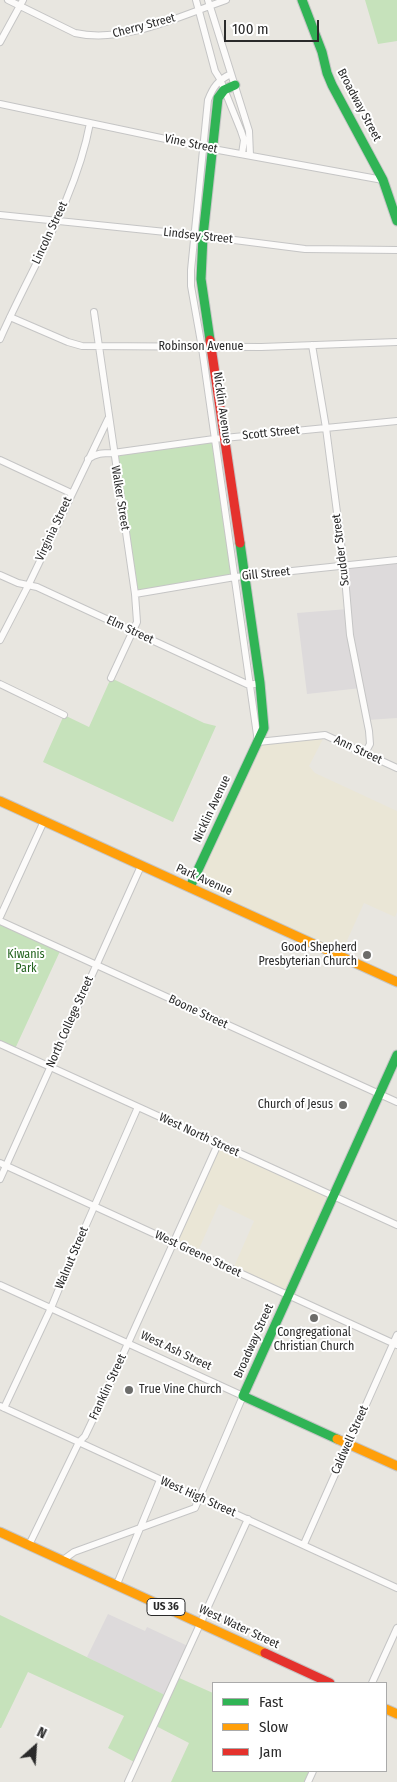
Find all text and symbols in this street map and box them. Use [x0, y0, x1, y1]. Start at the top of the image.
scale bar [227, 10, 322, 42]
street label: Cherry Street [111, 11, 177, 41]
text: 100 m [232, 20, 269, 38]
street label: Broadway Street [334, 66, 384, 144]
street label: Vine Street [163, 131, 219, 157]
street label: Lincoln Street [29, 199, 71, 267]
street label: Lindsey Street [163, 225, 233, 247]
street label: Robinson Avenue [158, 340, 244, 354]
street label: Nicklin Avenue [210, 371, 234, 445]
street label: Scott Street [242, 423, 300, 443]
street label: Walker Street [108, 465, 132, 531]
street label: Virginia Street [33, 495, 75, 563]
street label: Scudder Street [329, 513, 353, 587]
street label: Gill Street [241, 564, 291, 584]
street label: Elm Street [104, 613, 156, 647]
street label: Ann Street [332, 733, 384, 767]
street label: Nicklin Avenue [190, 773, 234, 845]
street label: Park Avenue [174, 861, 234, 899]
place label: Good Shepherd Presbyterian Church [259, 941, 357, 969]
park label: Kiwanis Park [7, 948, 45, 976]
marker: Good Shepherd Presbyterian Church [361, 949, 373, 961]
street label: North College Street [43, 974, 97, 1070]
street label: Boone Street [166, 992, 230, 1032]
place label: Church of Jesus [258, 1098, 333, 1112]
marker: Church of Jesus [337, 1099, 349, 1111]
street label: West North Street [157, 1110, 241, 1160]
street label: Walnut Street [52, 1225, 92, 1291]
street label: West Greene Street [152, 1228, 244, 1280]
street label: Broadway Street [231, 1302, 277, 1380]
marker: Congregational Christian Church [308, 1312, 320, 1324]
place label: Congregational Christian Church [274, 1326, 354, 1354]
street label: West Ash Street [138, 1328, 214, 1374]
street label: Franklin Street [86, 1352, 130, 1422]
place label: True Vine Church [139, 1383, 221, 1397]
marker: True Vine Church [123, 1384, 135, 1396]
street label: Caldwell Street [328, 1403, 372, 1477]
street label: West High Street [158, 1474, 238, 1520]
road number: US 36 [147, 1598, 185, 1615]
street label: West Water Street [196, 1602, 282, 1652]
legend [212, 1682, 387, 1772]
text: Fast [259, 1693, 283, 1711]
text: Slow [259, 1718, 288, 1736]
north arrow [10, 1722, 60, 1772]
text: N [34, 1724, 49, 1743]
text: Jam [259, 1743, 282, 1761]

